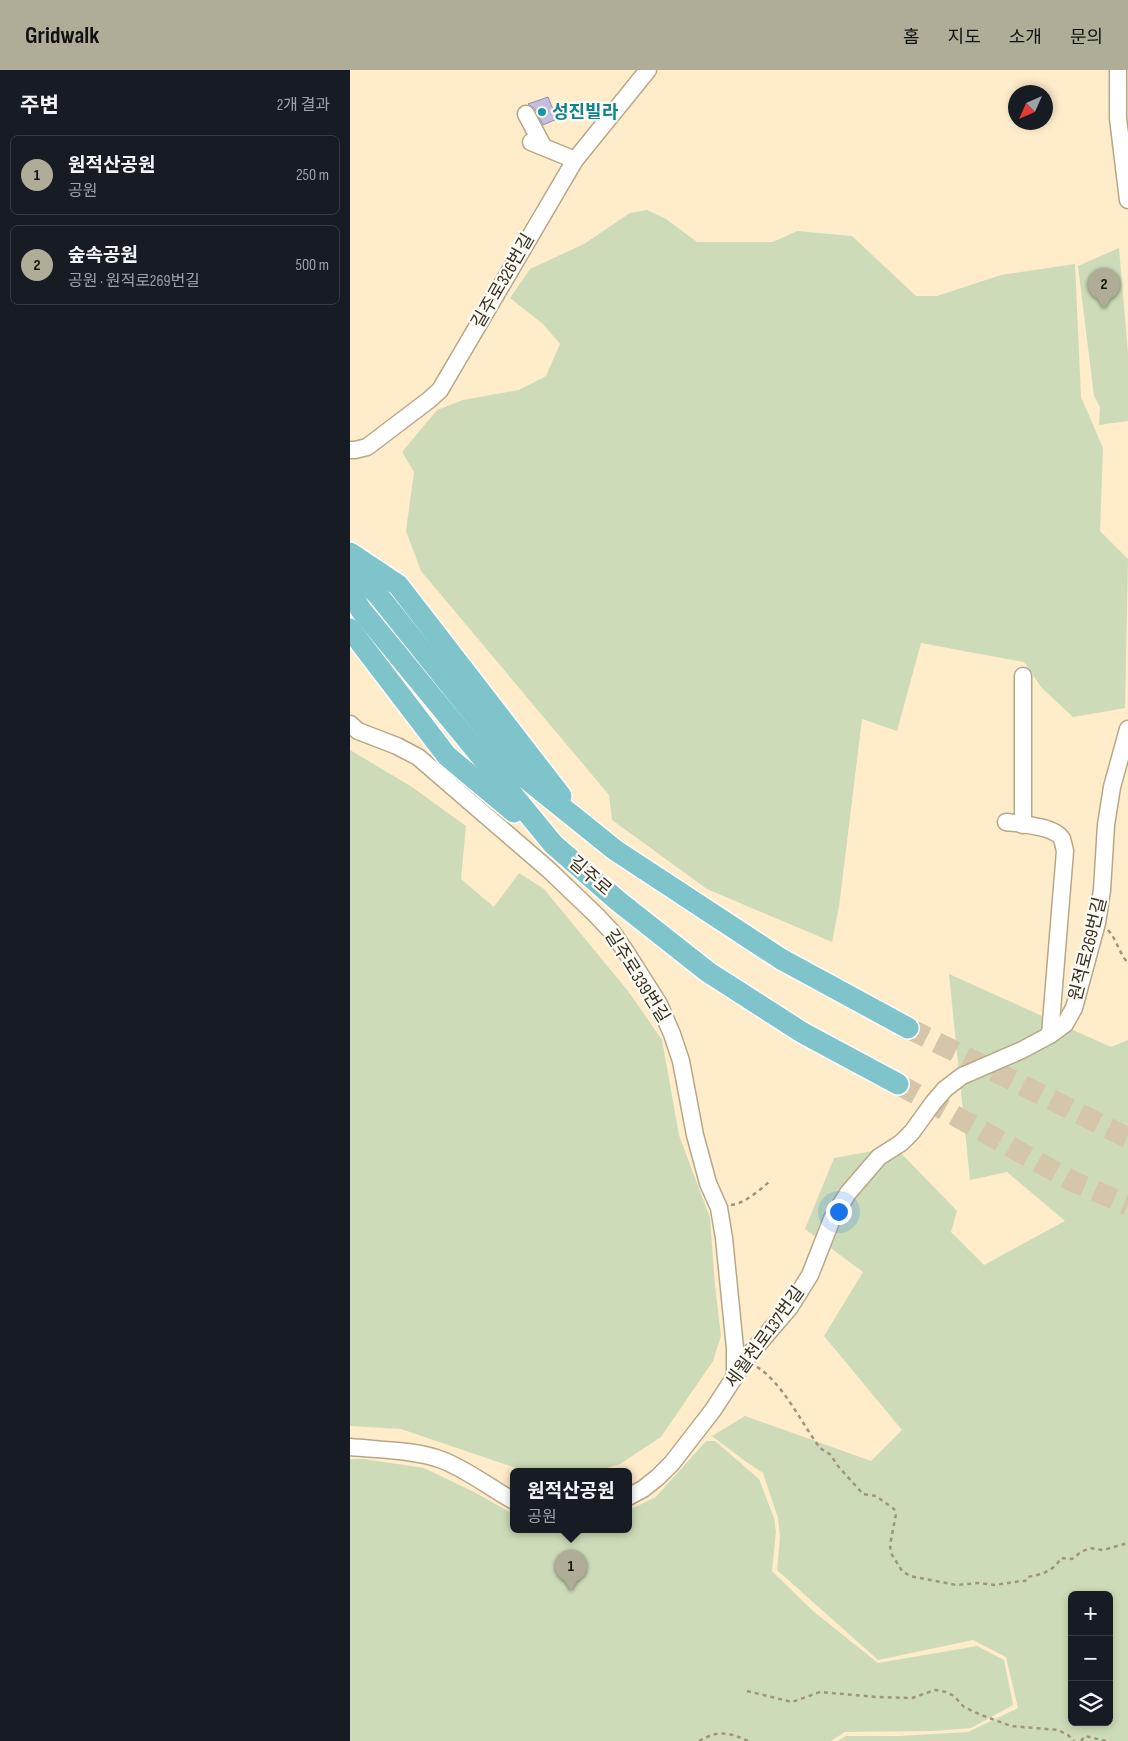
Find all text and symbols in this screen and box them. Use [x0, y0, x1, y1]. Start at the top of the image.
text: Gridwalk [25, 21, 99, 50]
text: 홈 [903, 27, 920, 48]
text: 지도 [948, 27, 981, 48]
text: 소개 [1009, 27, 1042, 48]
text: 문의 [1070, 27, 1103, 48]
north arrow [1008, 85, 1053, 130]
text: 주변 [20, 93, 59, 118]
text: 2개 결과 [277, 96, 330, 115]
place label: 성진빌라 [552, 102, 619, 123]
marker: 성진빌라 [536, 106, 548, 118]
text: 원적산공원 [68, 154, 155, 177]
text: 1 [34, 166, 40, 185]
text: 250 m [296, 166, 329, 185]
text: 공원 [68, 182, 97, 201]
street label: 길주로326번길 [467, 230, 539, 332]
text: 숲속공원 [68, 244, 138, 267]
text: 2 [33, 256, 41, 275]
text: 500 m [295, 256, 329, 275]
pin: 2 [1088, 268, 1120, 309]
text: 공원 · 원적로269번길 [68, 272, 200, 291]
street label: 길주로 [564, 852, 616, 900]
street label: 원적로269번길 [1065, 895, 1111, 1003]
street label: 길주로339번길 [600, 926, 674, 1026]
your location [826, 1199, 852, 1225]
street label: 세월천로137번길 [721, 1282, 809, 1392]
popup [510, 1468, 632, 1533]
text: 원적산공원 [527, 1480, 615, 1503]
text: 공원 [527, 1508, 557, 1527]
pin: 1 [555, 1550, 587, 1591]
map controls [1068, 1591, 1113, 1726]
button: + [1068, 1591, 1113, 1636]
button: − [1068, 1636, 1113, 1681]
button: layers [1068, 1681, 1113, 1726]

